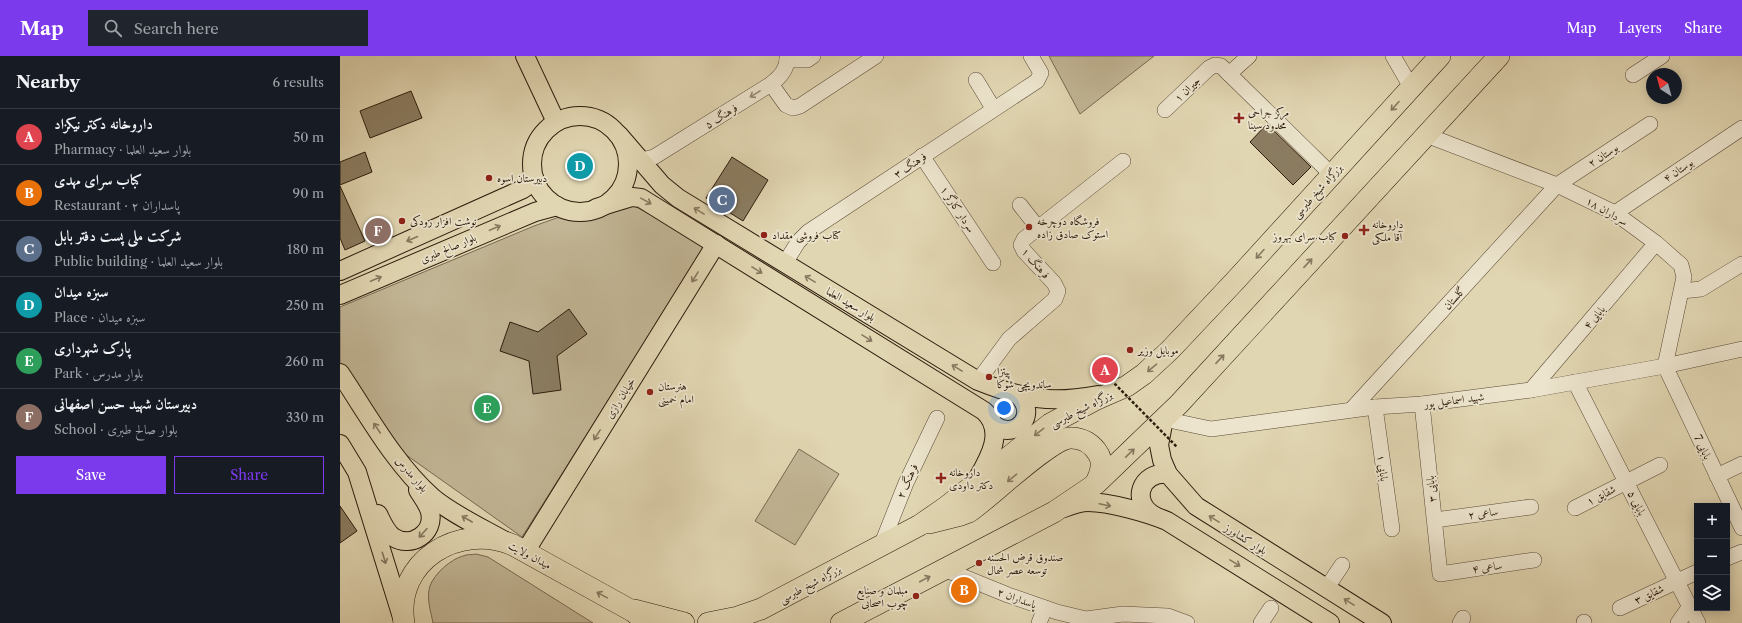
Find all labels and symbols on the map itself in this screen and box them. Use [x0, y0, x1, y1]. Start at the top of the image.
north arrow [1646, 68, 1682, 104]
street label: جیران ۱ [1171, 73, 1203, 105]
one-way arrow [749, 91, 761, 99]
street label: فرهنگ ۵ [702, 100, 741, 132]
one-way arrow [1390, 100, 1399, 111]
place label: مرکز جراحی محدود سینا [1248, 105, 1289, 132]
marker: مرکز جراحی محدود سینا [1233, 112, 1245, 124]
street label: بوستان ۲ [1585, 140, 1621, 170]
street label: فرهنگ ۳ [891, 149, 930, 182]
pin: D [567, 151, 593, 181]
street label: بوستان ۴ [1660, 155, 1696, 185]
street label: بزرگراه شیخ طبرسی [1289, 161, 1348, 224]
place label: دبیرستان اسوه [497, 171, 547, 185]
marker: دبیرستان اسوه [484, 173, 494, 183]
street label: سردار کارگر ۱ [937, 183, 979, 236]
pin: C [709, 185, 735, 215]
street label: سرداران ۱۸ [1583, 193, 1631, 230]
one-way arrow [640, 198, 652, 206]
one-way arrow [694, 207, 705, 215]
place label: نوشت افزار رودکی [410, 214, 476, 229]
place label: فروشگاه دوچرخه استوک صادق زاده [1037, 214, 1108, 241]
pin: F [365, 216, 391, 246]
marker: نوشت افزار رودکی [397, 216, 407, 226]
place label: داروخانه آقا ملکی [1372, 217, 1404, 245]
marker: فروشگاه دوچرخه استوک صادق زاده [1024, 222, 1034, 232]
one-way arrow [489, 224, 501, 231]
marker: داروخانه آقا ملکی [1359, 225, 1369, 235]
place label: کتاب فروشی مقداد [772, 228, 841, 243]
place label: کباب سرای بهروز [1272, 229, 1337, 244]
street label: بلوار صالح طبری [418, 230, 479, 268]
marker: کتاب فروشی مقداد [759, 230, 769, 240]
marker: کباب سرای بهروز [1340, 231, 1350, 241]
one-way arrow [406, 236, 418, 243]
street label: فرهنگ ۱ [1018, 245, 1053, 282]
one-way arrow [1256, 249, 1265, 259]
one-way arrow [1303, 259, 1312, 269]
one-way arrow [751, 266, 763, 274]
one-way arrow [691, 271, 699, 282]
one-way arrow [804, 274, 816, 282]
one-way arrow [369, 275, 381, 283]
street label: بلوار سعید العلما [824, 284, 878, 324]
street label: گلستان [1440, 284, 1468, 312]
street label: بابایی ۴ [1580, 302, 1609, 332]
one-way arrow [862, 334, 873, 343]
place label: موبایل وزیر [1137, 343, 1179, 359]
marker: موبایل وزیر [1125, 345, 1135, 355]
one-way arrow [1215, 354, 1225, 364]
pin: A [1092, 355, 1118, 385]
one-way arrow [951, 364, 963, 372]
place label: پیتزا ساندویچی شوکا [997, 364, 1052, 393]
one-way arrow [1146, 364, 1157, 373]
marker: پیتزا ساندویچی شوکا [984, 372, 994, 382]
street label: خیابان رازی [602, 375, 638, 421]
place label: هنرستان امام خمینی [658, 379, 694, 409]
marker: هنرستان امام خمینی [645, 387, 655, 397]
street label: بزرگراه شیخ طبرسی [1048, 387, 1116, 434]
street label: شهید اسماعیل پور [1422, 389, 1485, 413]
pin: E [474, 393, 500, 423]
your location [994, 398, 1014, 418]
one-way arrow [373, 423, 381, 434]
one-way arrow [1034, 428, 1045, 437]
one-way arrow [593, 430, 602, 441]
street label: بابایی 7 [1690, 432, 1715, 462]
one-way arrow [1125, 448, 1135, 458]
street label: بلوار مدرس [393, 453, 431, 495]
street label: بابایی ۱ [1373, 454, 1392, 482]
street label: فرهنگ ۲ [893, 461, 922, 501]
place label: داروخانه دکتر داودی [949, 465, 993, 492]
marker: داروخانه دکتر داودی [936, 473, 946, 483]
one-way arrow [1007, 473, 1018, 482]
street label: بابایی ۳ [1423, 475, 1440, 503]
street label: شقایق ۱ [1584, 482, 1618, 508]
street label: بابایی ۵ [1624, 488, 1649, 519]
one-way arrow [1098, 501, 1111, 509]
street label: ساعی ۲ [1467, 504, 1499, 522]
one-way arrow [461, 514, 473, 522]
one-way arrow [1209, 515, 1220, 524]
street label: بلوار کشاورز [1221, 520, 1270, 557]
one-way arrow [419, 528, 428, 538]
street label: میدان ولایت [506, 538, 554, 572]
place label: صندوق قرض الحسنه توسعه عصر شمال [987, 550, 1063, 578]
one-way arrow [381, 551, 388, 564]
marker: صندوق قرض الحسنه توسعه عصر شمال [974, 558, 984, 568]
street label: ساعی ۴ [1471, 558, 1503, 576]
one-way arrow [1229, 560, 1241, 568]
street label: بزرگراه شیخ طبرسی [777, 562, 845, 610]
one-way arrow [919, 575, 931, 582]
pin: B [951, 575, 977, 605]
street label: شقایق ۳ [1632, 581, 1666, 607]
place label: مبلمان و صنایع چوب اصحابی [856, 583, 908, 611]
street label: پاسداران ۲ [995, 584, 1039, 613]
one-way arrow [596, 590, 608, 598]
marker: مبلمان و صنایع چوب اصحابی [911, 591, 921, 601]
one-way arrow [1343, 598, 1355, 606]

